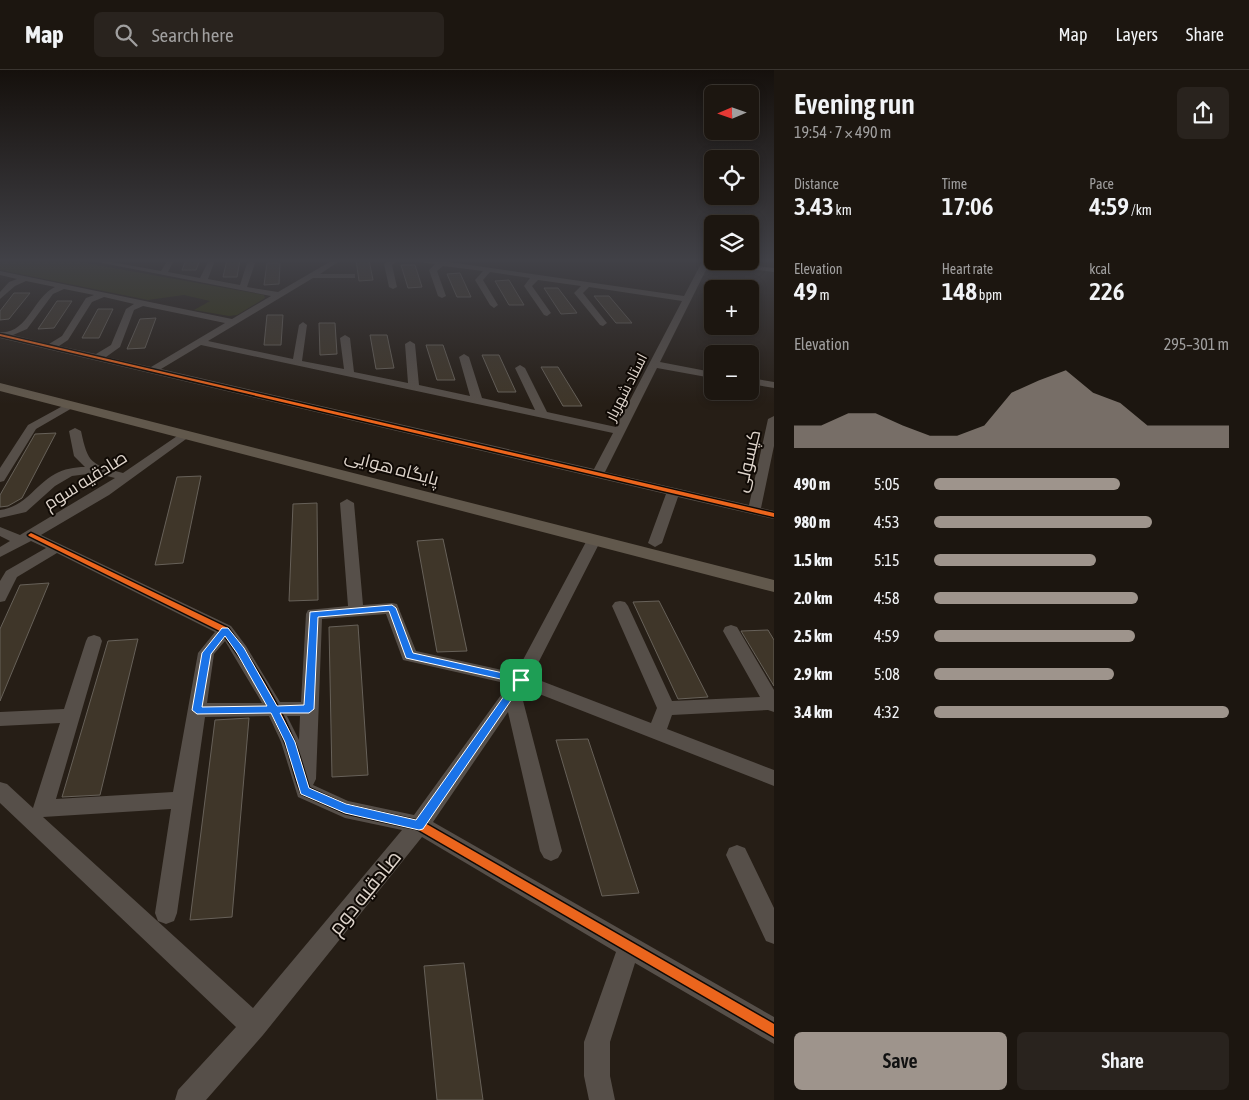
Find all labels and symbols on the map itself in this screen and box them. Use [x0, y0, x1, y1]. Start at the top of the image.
north arrow [704, 85, 759, 140]
street label: استاد شهریار [601, 350, 652, 426]
street label: کپسولی [730, 428, 765, 494]
street label: پایگاه هوایی [342, 444, 441, 492]
street label: صادقیه سوم [39, 446, 132, 516]
pin [500, 659, 542, 701]
street label: صادقیه دوم [323, 845, 408, 941]

